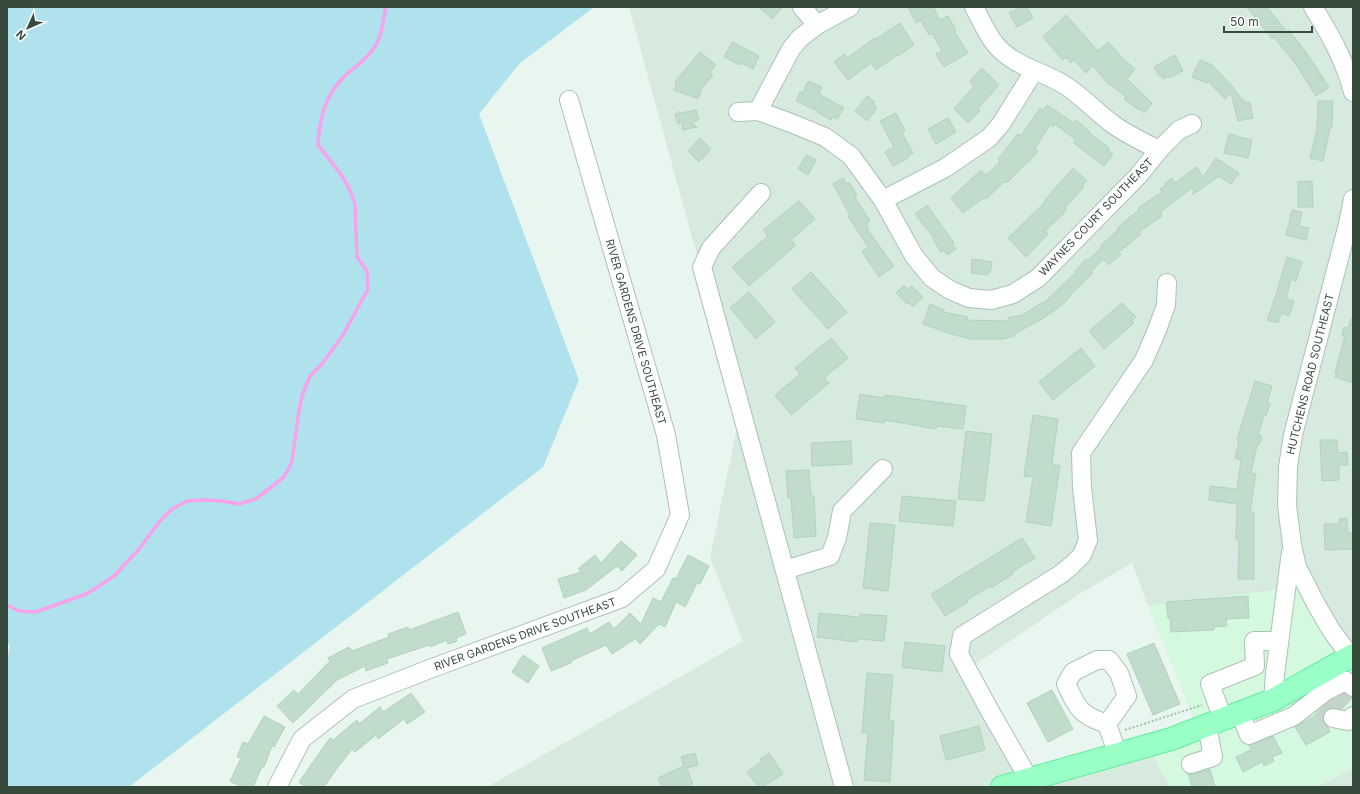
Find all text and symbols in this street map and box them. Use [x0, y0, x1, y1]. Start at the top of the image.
north arrow [8, 8, 48, 48]
scale bar [1224, 8, 1312, 34]
text: 50 m [1230, 14, 1259, 29]
text: N [13, 27, 29, 43]
street label: WAYNES COURT SOUTHEAST [1036, 155, 1156, 279]
street label: RIVER GARDENS DRIVE SOUTHEAST [603, 238, 669, 426]
street label: HUTCHENS ROAD SOUTHEAST [1283, 292, 1337, 456]
street label: RIVER GARDENS DRIVE SOUTHEAST [432, 594, 618, 674]

